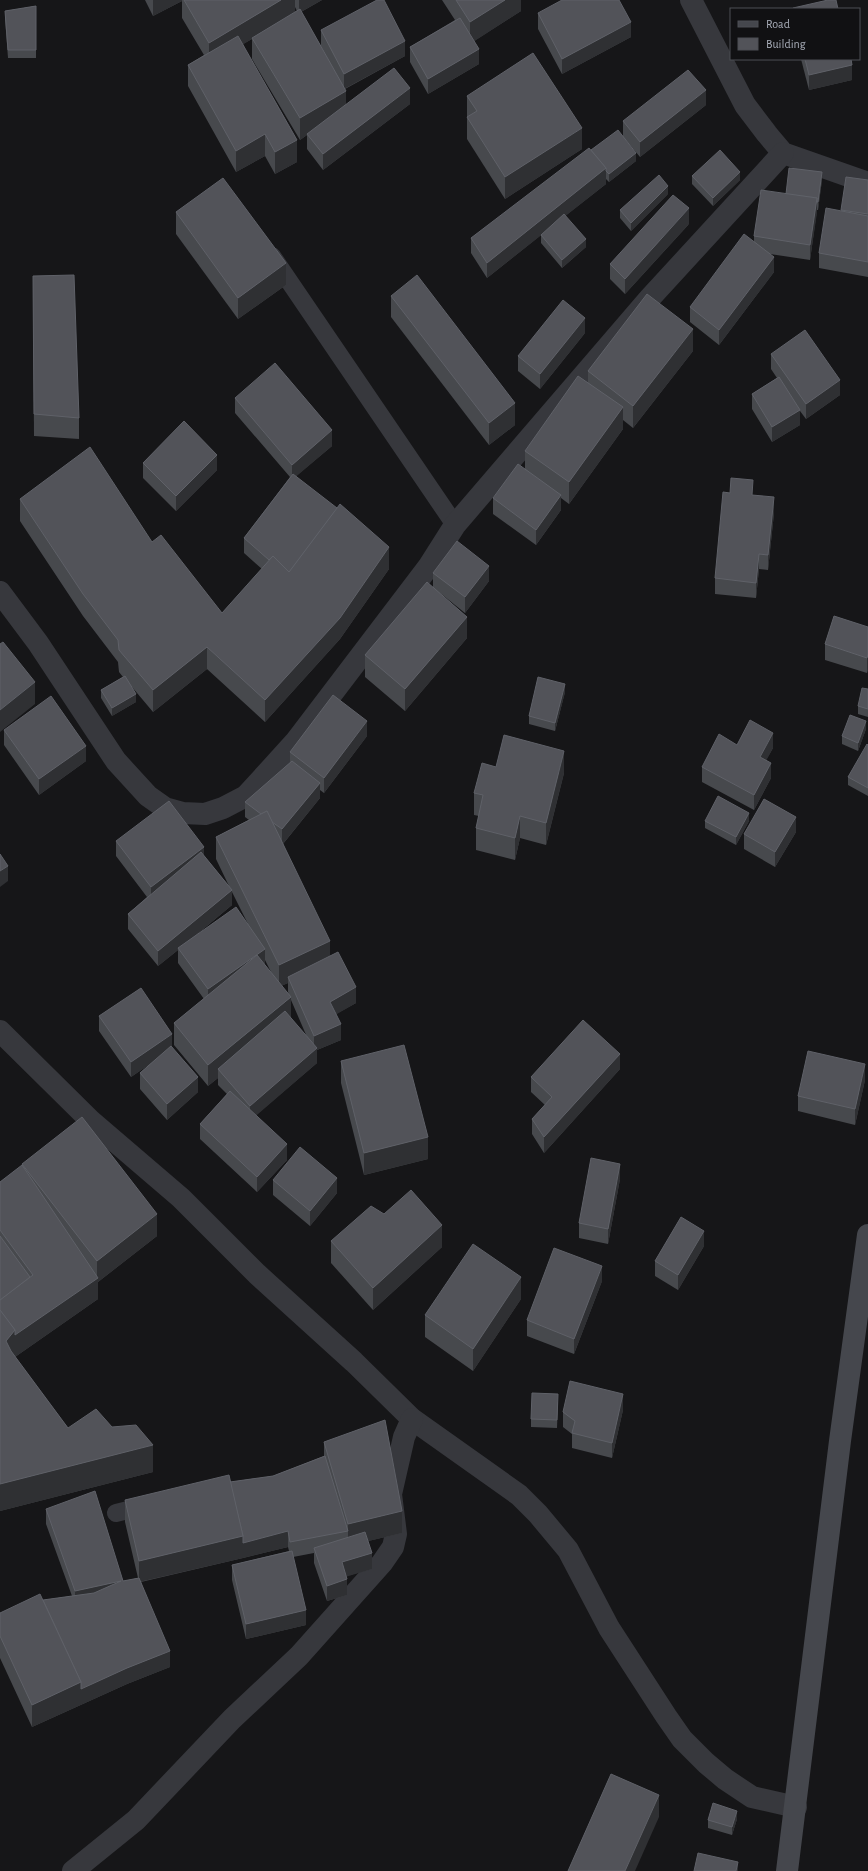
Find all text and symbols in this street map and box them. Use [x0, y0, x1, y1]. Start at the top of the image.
legend [730, 8, 860, 60]
text: Road [766, 18, 790, 30]
text: Building [766, 38, 806, 50]

